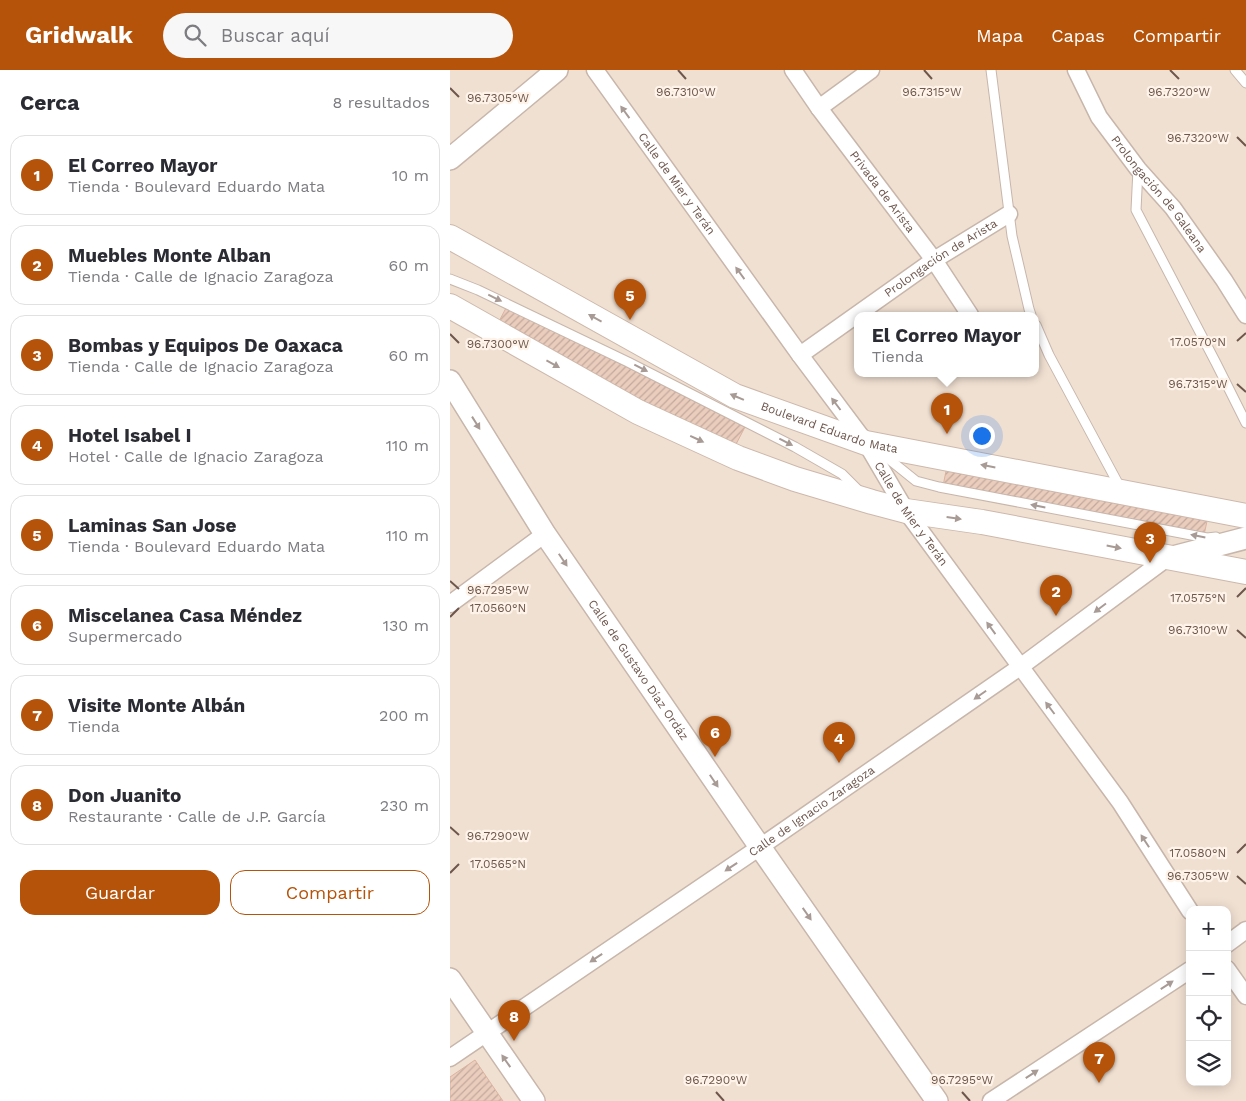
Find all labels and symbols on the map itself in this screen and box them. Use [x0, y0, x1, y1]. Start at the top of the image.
text: 96.7310°W [656, 85, 716, 99]
text: 96.7315°W [902, 85, 962, 99]
text: 96.7320°W [1148, 85, 1211, 99]
text: 96.7305°W [467, 91, 530, 105]
one-way arrow [620, 105, 630, 119]
street label: Calle de Mier y Terán [635, 130, 718, 237]
text: 96.7320°W [1167, 131, 1230, 145]
street label: Prolongación de Galeana [1108, 133, 1209, 255]
street label: Privada de Arista [847, 148, 918, 235]
street label: Prolongación de Arista [882, 216, 1000, 300]
one-way arrow [735, 266, 745, 280]
pin: 5 [614, 279, 646, 320]
one-way arrow [488, 294, 502, 302]
one-way arrow [588, 314, 603, 322]
text: 17.0570°N [1170, 335, 1226, 349]
text: 96.7300°W [467, 337, 530, 351]
one-way arrow [546, 360, 561, 368]
one-way arrow [634, 364, 648, 372]
text: 96.7315°W [1168, 377, 1228, 391]
one-way arrow [730, 392, 744, 400]
pin: 1 [931, 393, 963, 434]
one-way arrow [831, 397, 841, 411]
street label: Boulevard Eduardo Mata [759, 399, 899, 456]
one-way arrow [471, 416, 481, 429]
your location [969, 423, 995, 449]
one-way arrow [690, 436, 704, 444]
one-way arrow [779, 438, 793, 446]
street label: Calle de Mier y Terán [872, 459, 951, 568]
one-way arrow [980, 462, 996, 470]
one-way arrow [1030, 501, 1046, 509]
one-way arrow [947, 514, 963, 522]
pin: 3 [1134, 522, 1166, 563]
one-way arrow [1190, 532, 1206, 540]
one-way arrow [1106, 544, 1122, 552]
one-way arrow [558, 553, 568, 567]
pin: 2 [1040, 575, 1072, 616]
text: 96.7295°W [467, 583, 529, 597]
text: 17.0575°N [1170, 591, 1226, 605]
street label: Calle de Gustavo Díaz Ordáz [585, 597, 691, 743]
text: 17.0560°N [470, 601, 526, 615]
one-way arrow [1093, 603, 1107, 613]
one-way arrow [986, 621, 996, 635]
text: 96.7310°W [1168, 623, 1228, 637]
one-way arrow [973, 690, 987, 700]
one-way arrow [1046, 702, 1056, 715]
pin: 6 [699, 716, 731, 757]
pin: 4 [823, 722, 855, 763]
street label: Calle de Ignacio Zaragoza [746, 763, 878, 860]
one-way arrow [709, 774, 719, 787]
text: 96.7290°W [467, 829, 530, 843]
one-way arrow [1140, 834, 1149, 847]
text: 17.0580°N [1170, 846, 1226, 860]
text: 17.0565°N [470, 857, 526, 871]
one-way arrow [724, 862, 738, 872]
text: 96.7305°W [1167, 869, 1230, 883]
one-way arrow [802, 907, 812, 921]
one-way arrow [590, 953, 603, 963]
one-way arrow [1161, 980, 1174, 989]
pin: 8 [498, 1000, 530, 1041]
pin: 7 [1083, 1042, 1115, 1083]
one-way arrow [501, 1054, 511, 1068]
one-way arrow [1025, 1069, 1038, 1079]
text: 96.7290°W [685, 1073, 748, 1087]
text: 96.7295°W [931, 1073, 993, 1087]

